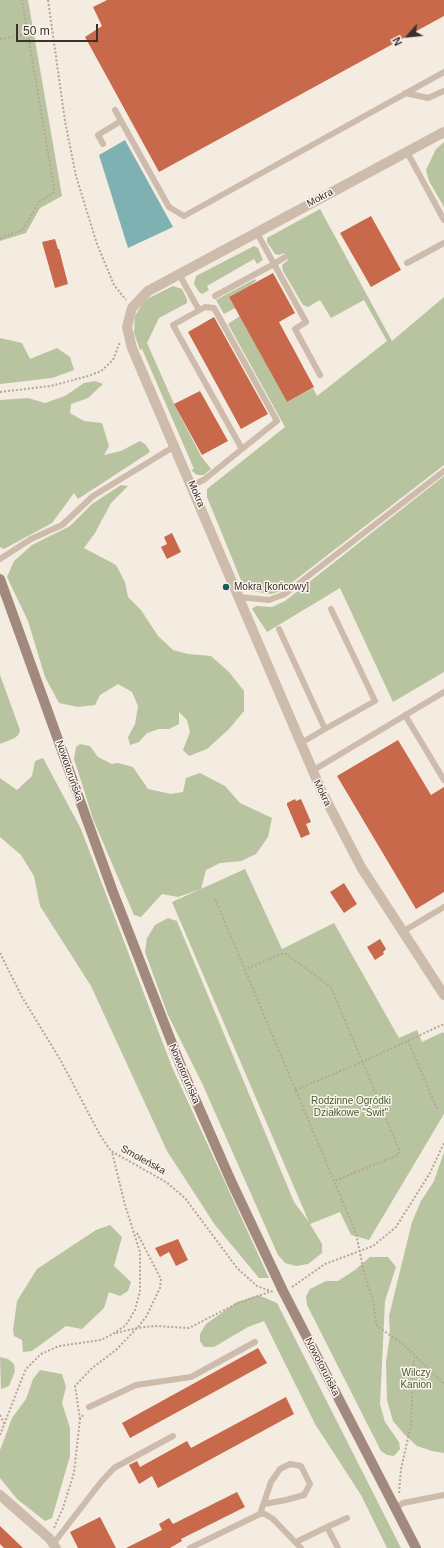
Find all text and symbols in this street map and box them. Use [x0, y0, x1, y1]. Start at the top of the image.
scale bar [18, 16, 100, 42]
north arrow [388, 16, 428, 56]
text: 50 m [23, 24, 50, 38]
text: N [390, 35, 404, 48]
street label: Mokra [305, 186, 335, 210]
street label: Mokra [185, 479, 207, 509]
place label: Mokra [końcowy] [234, 581, 309, 593]
marker: Mokra [końcowy] [221, 582, 231, 592]
street label: Nowotoruńska [53, 739, 85, 803]
street label: Mokra [311, 778, 333, 808]
street label: Nowotoruńska [166, 1042, 202, 1106]
park label: Rodzinne Ogródki Działkowe "Świt" [311, 1095, 391, 1118]
street label: Smoleńska [118, 1143, 168, 1177]
street label: Nowotoruńska [302, 1336, 342, 1398]
park label: Wilczy Kanion [400, 1367, 432, 1390]

